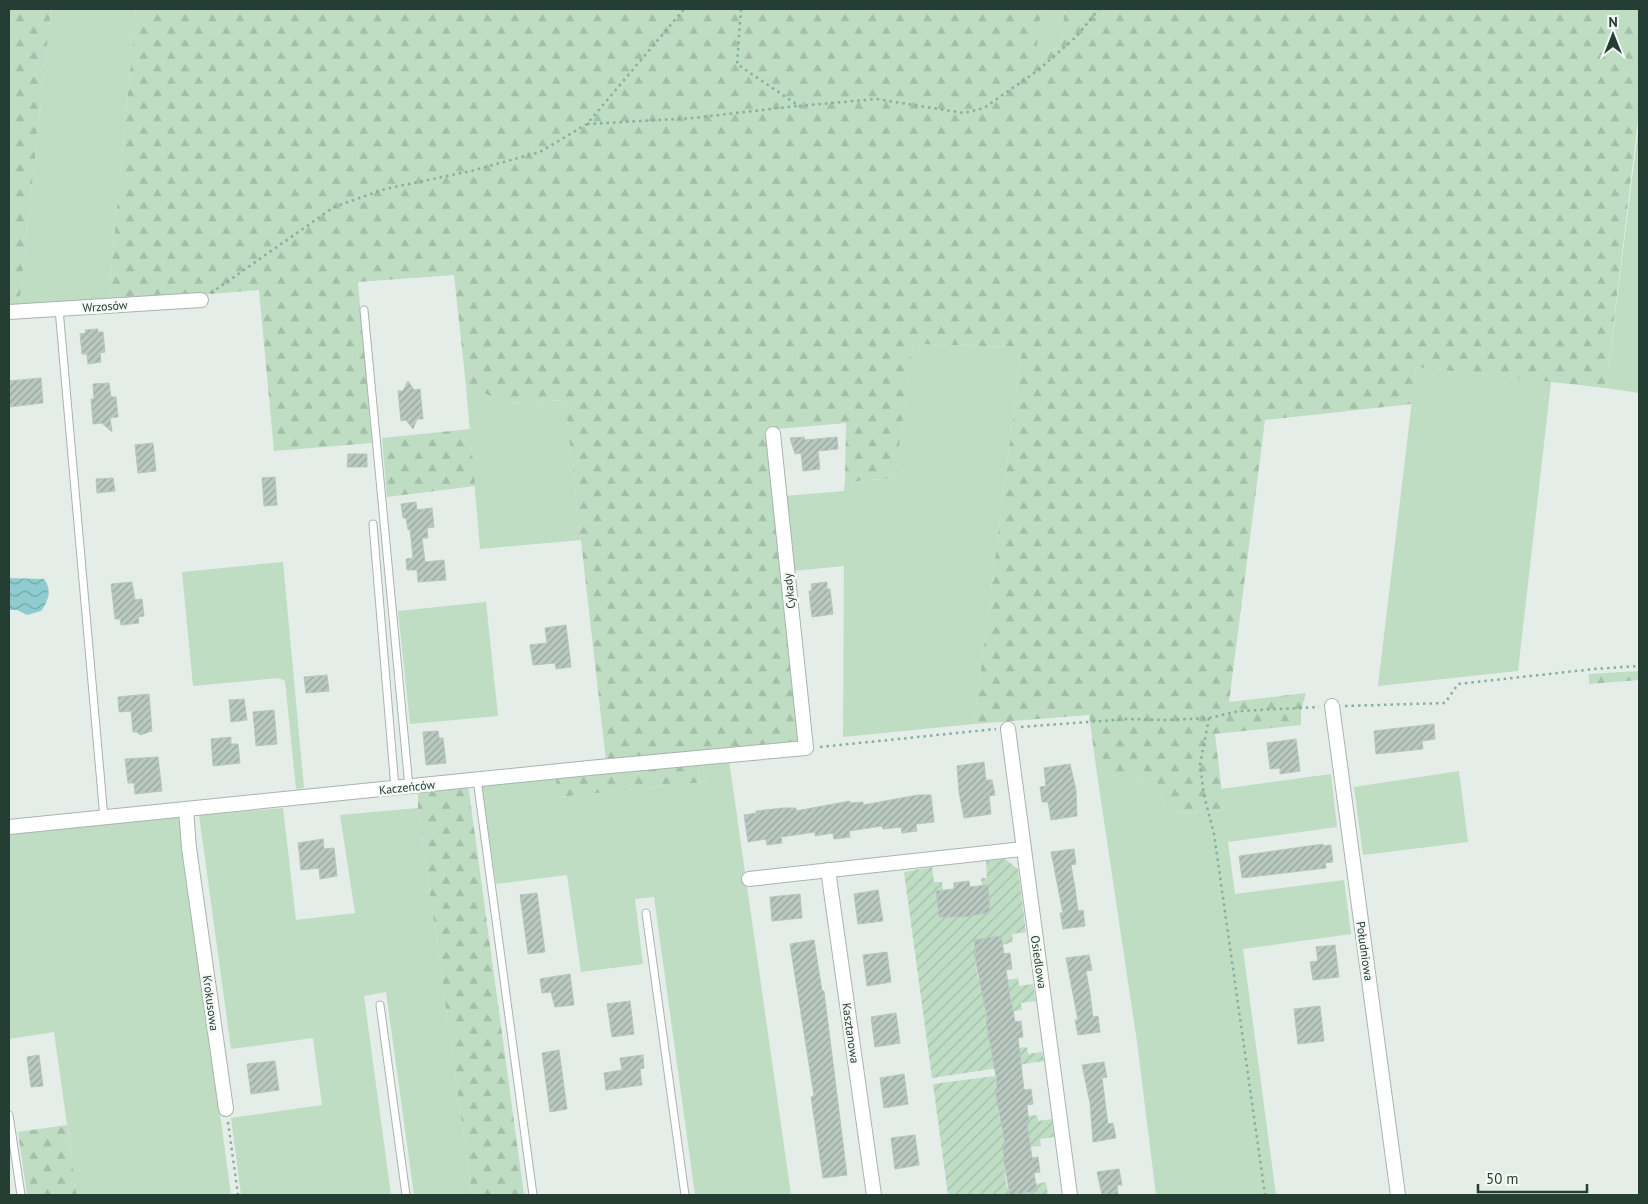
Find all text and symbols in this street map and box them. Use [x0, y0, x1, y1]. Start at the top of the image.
north arrow [1588, 10, 1638, 60]
text: N [1608, 13, 1618, 31]
street label: Wrzosów [82, 297, 128, 315]
street label: Cykady [780, 572, 798, 610]
street label: Kaczeńców [378, 777, 436, 797]
street label: Południowa [1353, 920, 1377, 982]
street label: Osiedlowa [1028, 934, 1050, 990]
street label: Krokusowa [200, 974, 222, 1032]
street label: Kasztanowa [839, 1002, 863, 1064]
scale bar [1478, 1162, 1587, 1194]
text: 50 m [1486, 1169, 1519, 1188]

